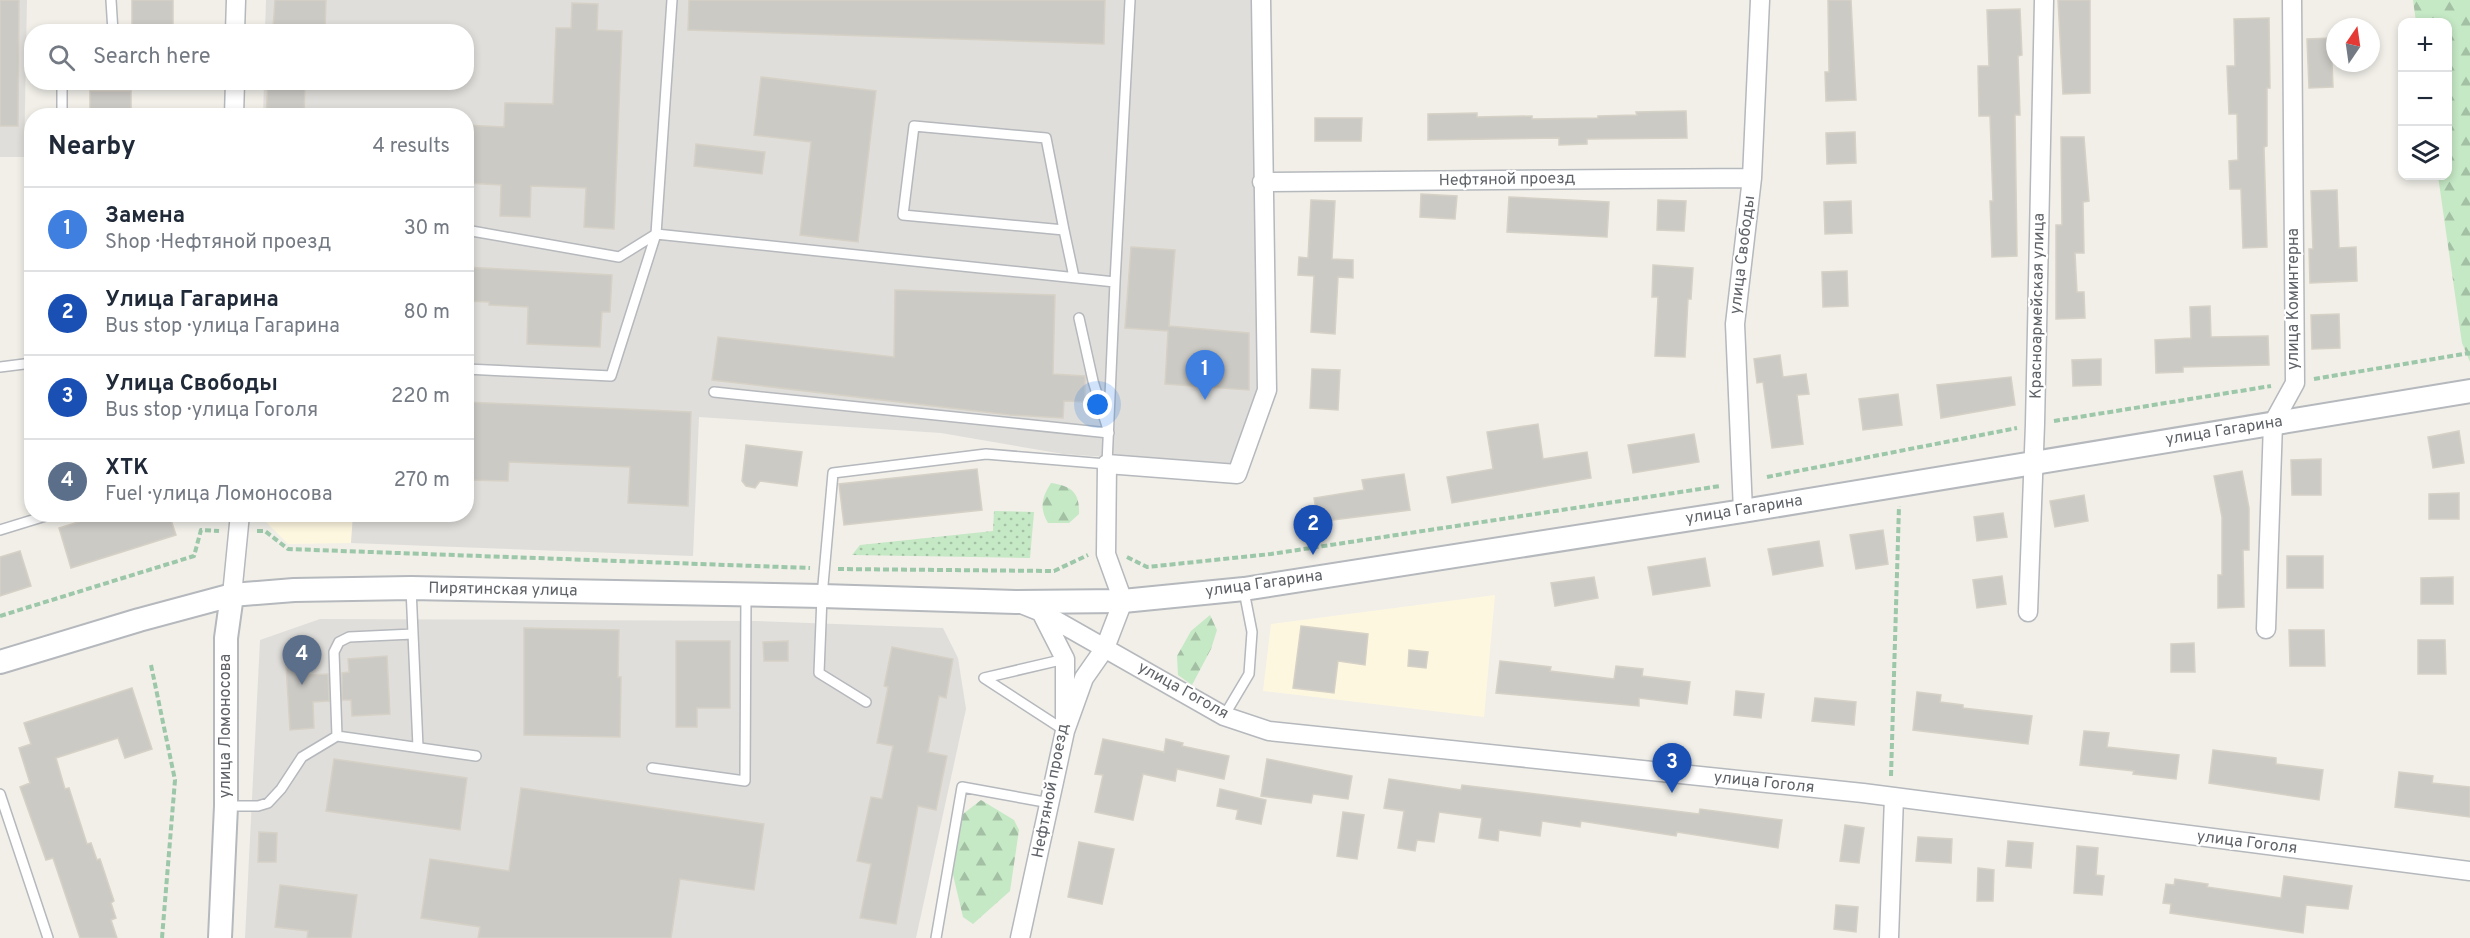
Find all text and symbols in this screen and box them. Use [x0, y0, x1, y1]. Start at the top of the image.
north arrow [2326, 18, 2380, 72]
map controls [2398, 18, 2452, 180]
button: + [2398, 18, 2452, 72]
search box [24, 24, 474, 90]
icon: search [45, 41, 78, 74]
text: Search here [93, 44, 211, 71]
button: − [2398, 72, 2452, 126]
button: layers [2398, 126, 2452, 180]
text: Nearby [48, 131, 136, 164]
text: 4 results [373, 134, 450, 160]
street label: Нефтяной проезд [1438, 169, 1576, 191]
street label: улица Свободы [1726, 195, 1760, 315]
text: Замена [105, 203, 185, 230]
street label: Красноармейская улица [2026, 213, 2050, 399]
text: 1 [64, 216, 72, 242]
text: 30 m [404, 216, 450, 242]
street label: улица Коминтерна [2284, 228, 2304, 370]
text: Shop · Нефтяной проезд [105, 230, 331, 256]
text: Улица Гагарина [105, 287, 279, 314]
text: 2 [61, 300, 74, 326]
text: 80 m [404, 300, 450, 326]
text: Bus stop · улица Гагарина [105, 314, 340, 340]
pin: 1 [1186, 350, 1224, 400]
text: Улица Свободы [105, 371, 278, 398]
text: 3 [62, 384, 74, 410]
text: 220 m [391, 384, 450, 410]
your location [1083, 390, 1112, 419]
text: Bus stop · улица Гоголя [105, 398, 318, 424]
street label: улица Гагарина [2164, 412, 2284, 450]
text: ХТК [105, 455, 149, 482]
text: 4 [61, 468, 74, 494]
text: 270 m [394, 468, 450, 494]
text: Fuel · улица Ломоносова [105, 482, 332, 508]
street label: улица Гагарина [1684, 491, 1804, 529]
pin: 2 [1294, 506, 1332, 555]
street label: улица Гагарина [1204, 566, 1324, 602]
street label: Пирятинская улица [428, 579, 578, 601]
pin: 4 [282, 636, 322, 685]
street label: улица Ломоносова [216, 654, 236, 798]
street label: улица Гоголя [1134, 658, 1232, 724]
street label: Нефтяной проезд [1028, 722, 1074, 860]
pin: 3 [1652, 744, 1692, 793]
street label: улица Гоголя [1713, 768, 1815, 798]
street label: улица Гоголя [2196, 827, 2298, 859]

